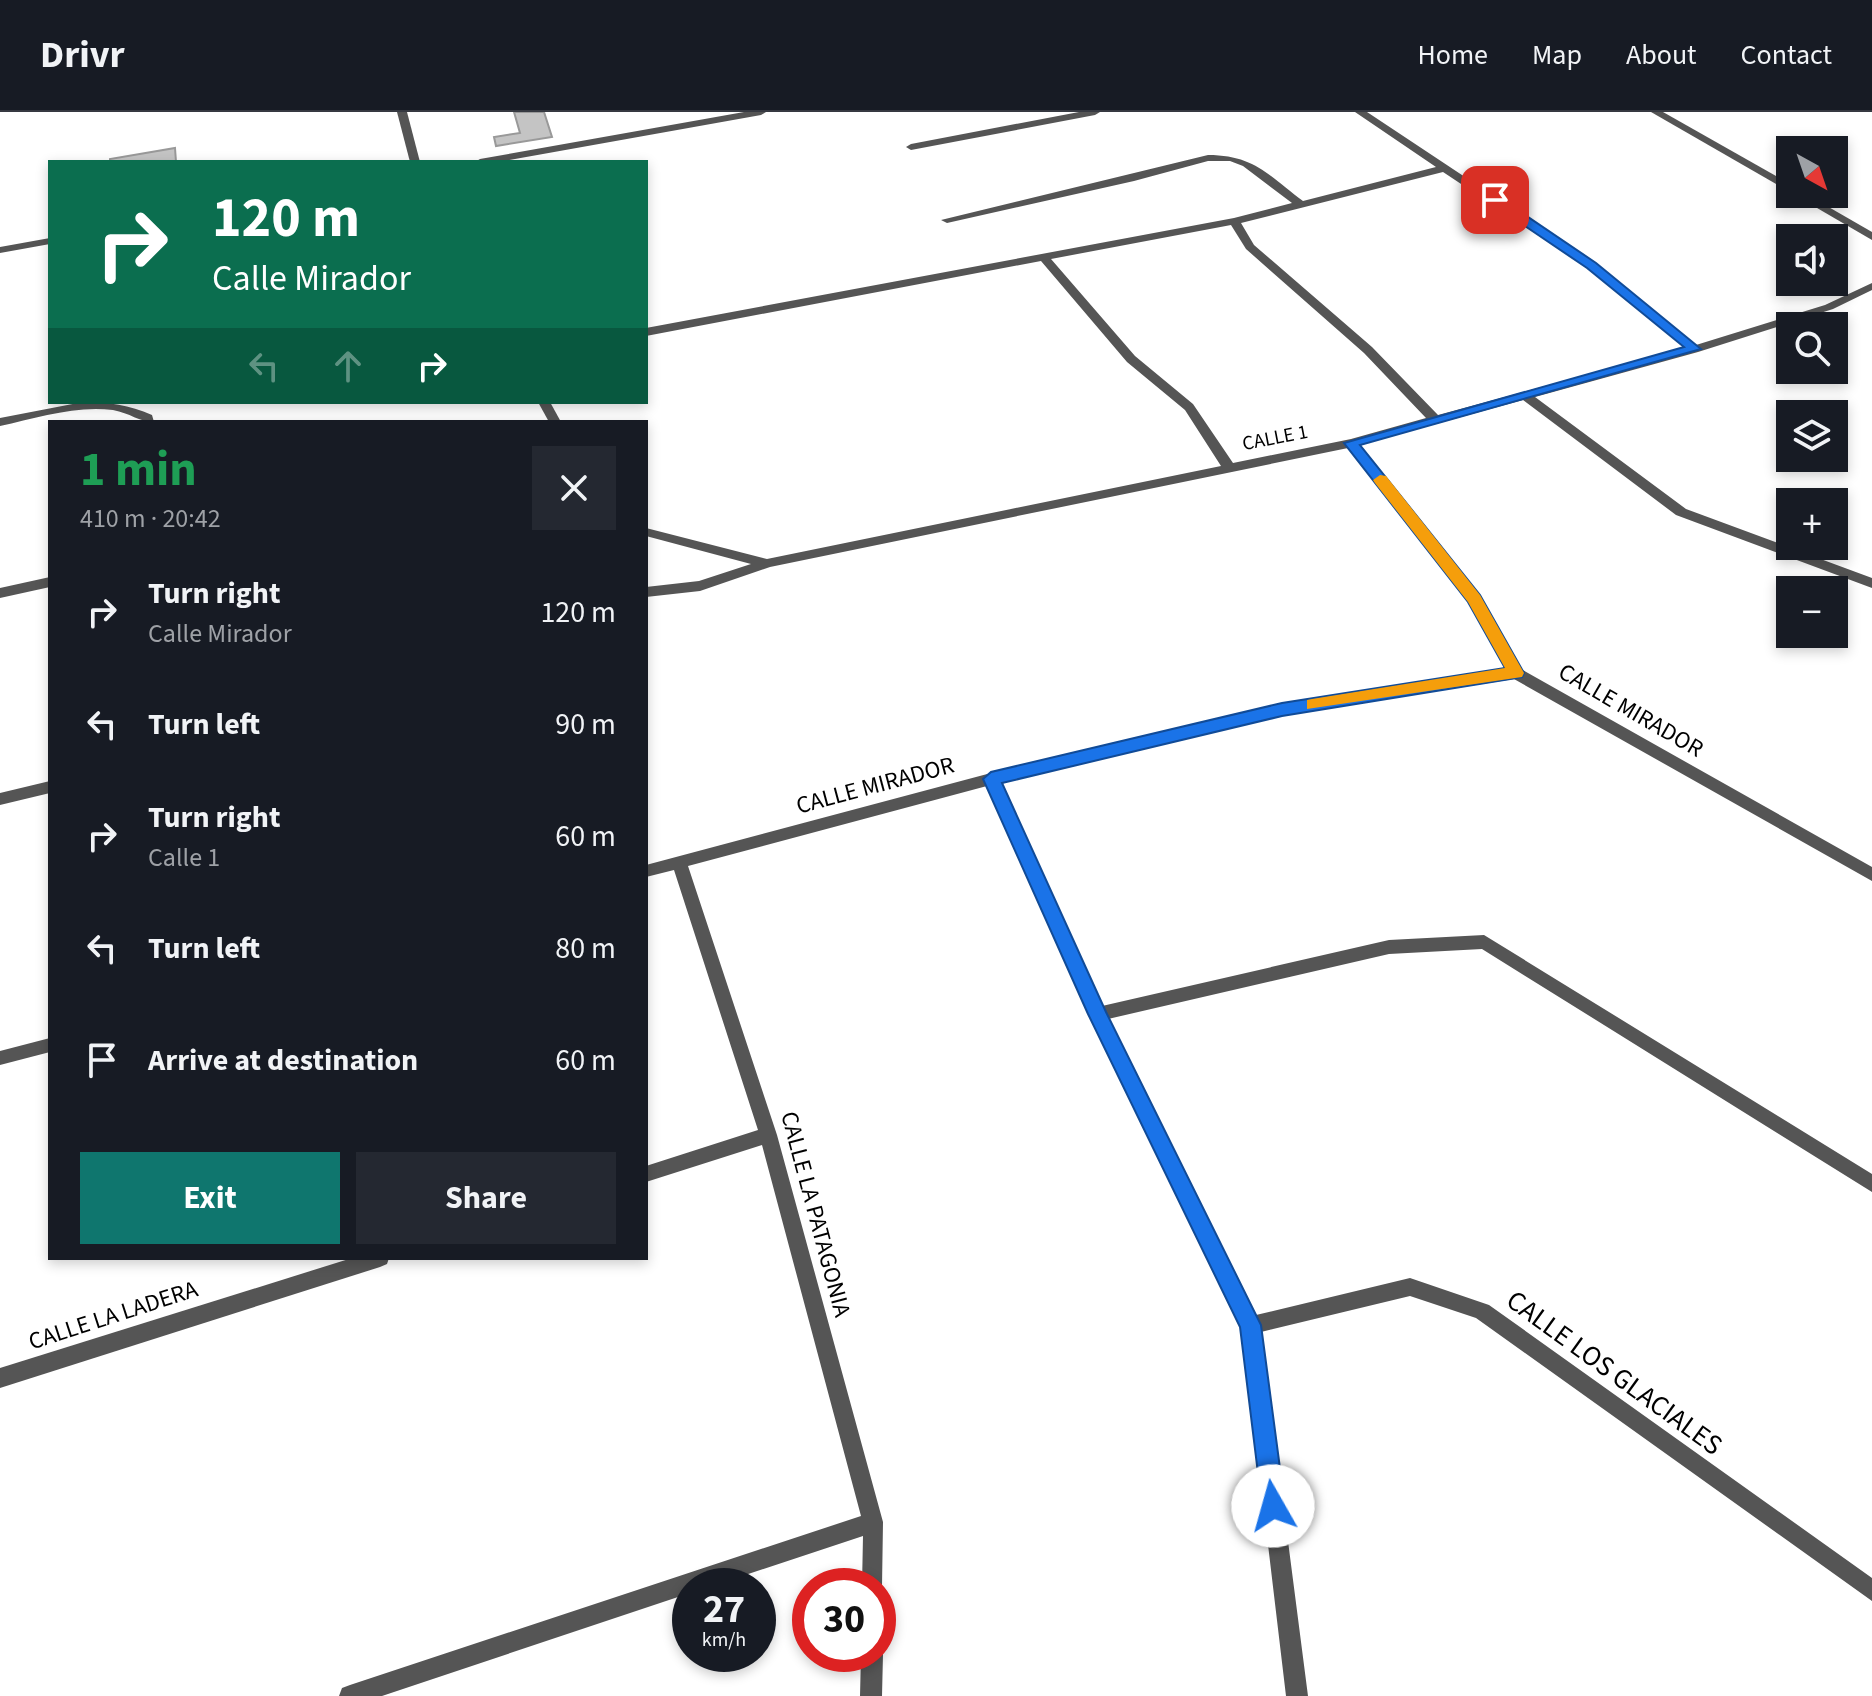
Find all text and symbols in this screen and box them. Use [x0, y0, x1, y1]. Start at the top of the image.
text: Drivr [40, 28, 125, 82]
text: Home [1417, 35, 1488, 75]
text: Map [1532, 35, 1582, 75]
text: About [1626, 35, 1697, 75]
text: Contact [1741, 35, 1832, 75]
north arrow [1776, 136, 1848, 208]
map controls [1776, 136, 1848, 648]
pin [1461, 166, 1529, 234]
icon: arrive [1473, 178, 1517, 222]
text: 120 m [212, 179, 360, 258]
icon: right [80, 192, 184, 296]
button: sound [1776, 224, 1848, 296]
text: Calle Mirador [212, 253, 411, 304]
button: search [1776, 312, 1848, 384]
icon: left [242, 344, 286, 388]
icon: ahead [326, 344, 370, 388]
icon: right [410, 344, 454, 388]
button: layers [1776, 400, 1848, 472]
street label: CALLE 1 [1240, 418, 1310, 458]
text: 1 min [80, 436, 197, 504]
button: close [532, 446, 616, 530]
button: + [1776, 488, 1848, 560]
text: 410 m · 20:42 [80, 500, 221, 537]
text: Turn right [148, 572, 280, 615]
button: − [1776, 576, 1848, 648]
icon: right [80, 590, 124, 634]
text: 120 m [540, 591, 616, 634]
text: Calle Mirador [148, 615, 292, 652]
street label: CALLE MIRADOR [1552, 655, 1710, 766]
icon: left [80, 702, 124, 746]
text: Turn left [148, 703, 260, 746]
text: 90 m [555, 703, 616, 746]
street label: CALLE MIRADOR [792, 747, 958, 823]
text: Turn right [148, 796, 280, 839]
icon: right [80, 814, 124, 858]
text: 60 m [555, 815, 616, 858]
text: Calle 1 [148, 839, 220, 876]
icon: left [80, 926, 124, 970]
text: Turn left [148, 927, 260, 970]
text: 80 m [555, 927, 616, 970]
icon: arrive [80, 1038, 124, 1082]
text: Arrive at destination [148, 1039, 418, 1082]
text: 60 m [555, 1039, 616, 1082]
street label: CALLE LA PATAGONIA [771, 1107, 860, 1321]
button: Exit [80, 1152, 340, 1244]
button: Share [356, 1152, 616, 1244]
street label: CALLE LA LADERA [24, 1272, 202, 1359]
street label: CALLE LOS GLACIALES [1498, 1281, 1731, 1465]
position arrow [1231, 1464, 1315, 1548]
speed limit sign: 30 [792, 1568, 896, 1672]
text: 27 [703, 1581, 745, 1638]
text: km/h [702, 1626, 746, 1654]

